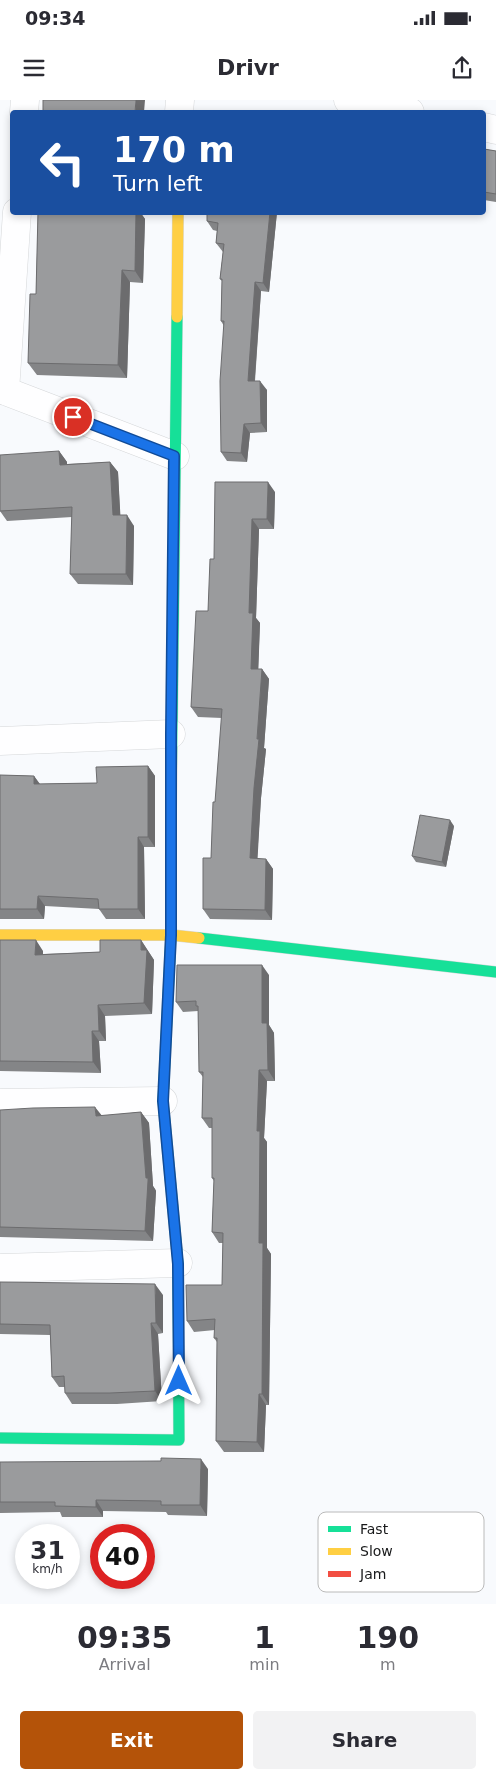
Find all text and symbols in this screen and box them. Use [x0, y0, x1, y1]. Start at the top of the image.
text: 09:34 [25, 7, 85, 29]
icon: menu [20, 54, 48, 82]
icon: share [448, 54, 476, 82]
text: Drivr [217, 55, 279, 80]
icon: left [30, 130, 95, 195]
text: 170 m [113, 130, 235, 170]
text: Turn left [113, 171, 202, 196]
pin [52, 396, 94, 438]
icon: arrive [59, 403, 87, 431]
position arrow [152, 1354, 204, 1406]
legend [318, 1512, 484, 1592]
text: Fast [360, 1521, 389, 1537]
speed limit sign: 40 [90, 1524, 155, 1589]
text: 31 [30, 1536, 65, 1565]
text: Slow [360, 1543, 393, 1559]
text: km/h [32, 1562, 63, 1576]
text: Jam [359, 1566, 386, 1582]
text: 09:35 [77, 1620, 172, 1655]
text: 1 [254, 1620, 275, 1655]
text: 190 [356, 1620, 419, 1655]
text: Arrival [99, 1655, 151, 1674]
text: min [249, 1655, 280, 1674]
text: m [380, 1655, 396, 1674]
button: Exit [20, 1711, 243, 1769]
button: Share [253, 1711, 476, 1769]

